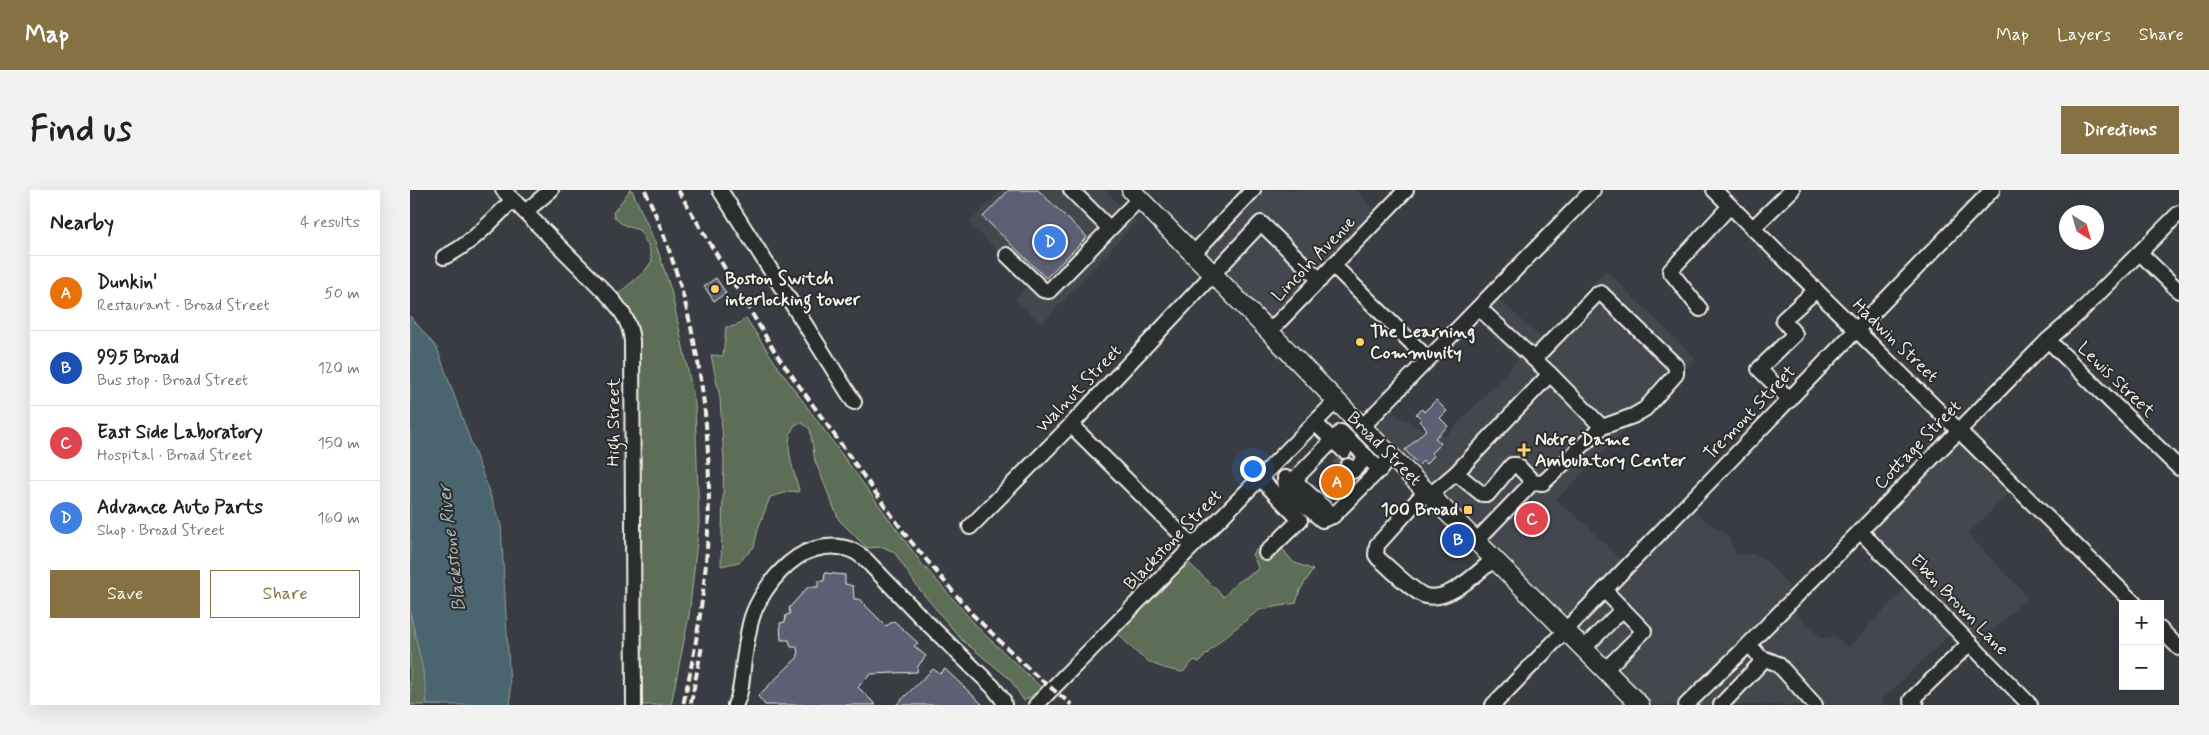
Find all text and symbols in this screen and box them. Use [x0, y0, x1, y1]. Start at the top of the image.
text: Map [25, 20, 69, 51]
text: Map [1996, 23, 2029, 47]
text: Layers [2057, 23, 2111, 47]
text: Share [2139, 23, 2184, 47]
button: Directions [2061, 106, 2179, 154]
text: Find us [30, 107, 132, 153]
north arrow [2059, 205, 2104, 250]
text: Nearby [50, 209, 114, 237]
street label: Lincoln Avenue [1267, 211, 1361, 307]
text: 4 results [300, 212, 360, 233]
pin: D [1034, 223, 1066, 261]
place label: Boston Switch interlocking tower [725, 267, 861, 314]
text: Dunkin' [97, 270, 157, 295]
text: A [61, 283, 71, 304]
text: 50 m [324, 283, 360, 304]
marker: Boston Switch interlocking tower [709, 283, 721, 295]
street label: Hadwin Street [1847, 294, 1944, 388]
text: Restaurant · Broad Street [97, 295, 270, 316]
place label: The Learning Community [1370, 320, 1475, 365]
marker: The Learning Community [1354, 336, 1366, 348]
street label: Lewis Street [2072, 337, 2160, 423]
street label: Walnut Street [1031, 339, 1127, 438]
text: 995 Broad [97, 345, 179, 370]
text: B [61, 358, 71, 379]
text: 120 m [318, 358, 360, 379]
street label: Tremont Street [1699, 360, 1801, 466]
text: Bus stop · Broad Street [97, 370, 248, 391]
street label: High Street [602, 377, 628, 466]
street label: Cottage Street [1869, 395, 1967, 495]
street label: Broad Street [1341, 406, 1427, 492]
text: East Side Laboratory [97, 420, 263, 445]
place label: Notre Dame Ambulatory Center [1535, 428, 1686, 473]
text: C [60, 433, 72, 454]
text: 150 m [318, 433, 360, 454]
marker: Notre Dame Ambulatory Center [1517, 443, 1531, 457]
text: Hospital · Broad Street [97, 445, 252, 466]
your location [1240, 456, 1266, 482]
pin: A [1321, 463, 1353, 501]
water label: Blackstone River [432, 481, 472, 613]
street label: Blackstone Street [1119, 484, 1227, 596]
text: Advance Auto Parts [97, 495, 263, 520]
place label: 100 Broad [1381, 498, 1458, 522]
pin: C [1516, 500, 1548, 538]
marker: 100 Broad [1462, 504, 1474, 516]
text: D [60, 508, 72, 529]
text: 160 m [317, 508, 360, 529]
text: Shop · Broad Street [97, 520, 225, 541]
pin: B [1442, 521, 1474, 559]
street label: Eben Brown Lane [1904, 549, 2014, 661]
button: Save [50, 570, 200, 618]
button: Share [210, 570, 360, 618]
map controls [2119, 600, 2164, 690]
button: + [2119, 600, 2164, 645]
button: − [2119, 645, 2164, 690]

